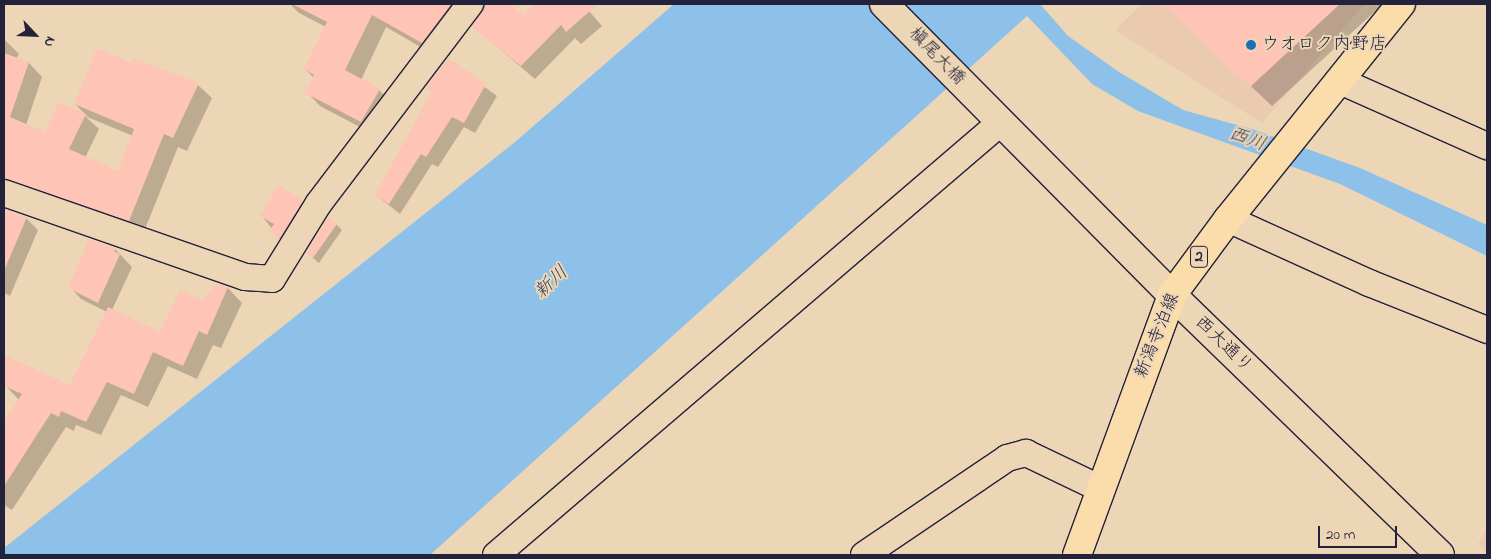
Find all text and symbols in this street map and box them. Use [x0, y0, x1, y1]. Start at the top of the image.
north arrow [10, 10, 60, 60]
street label: 槇尾大橋 [903, 24, 969, 90]
text: N [38, 33, 61, 50]
place label: ウオロク内野店 [1261, 34, 1387, 56]
marker: ウオロク内野店 [1245, 39, 1257, 51]
water label: 西川 [1225, 123, 1269, 157]
road number: 2 [1189, 243, 1209, 270]
water label: 新川 [530, 262, 574, 304]
street label: 新潟寺泊線 [1131, 290, 1185, 382]
street label: 西大通り [1190, 312, 1256, 378]
scale bar [1321, 516, 1400, 548]
text: 20 m [1326, 524, 1355, 546]

